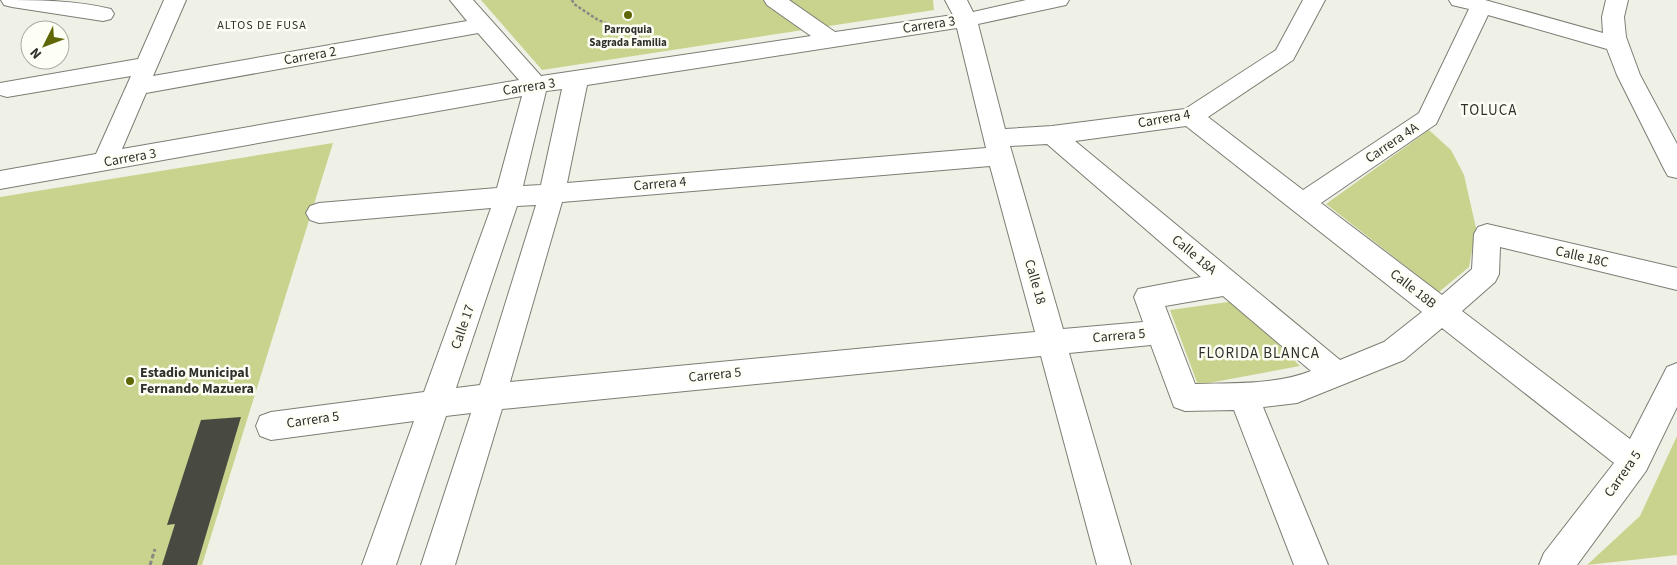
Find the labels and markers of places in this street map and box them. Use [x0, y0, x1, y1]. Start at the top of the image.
marker: Parroquia Sagrada Familia [622, 9, 634, 21]
place label: Parroquia Sagrada Familia [589, 22, 667, 50]
place label: Estadio Municipal Fernando Mazuera [140, 363, 254, 399]
marker: Estadio Municipal Fernando Mazuera [124, 375, 136, 387]

